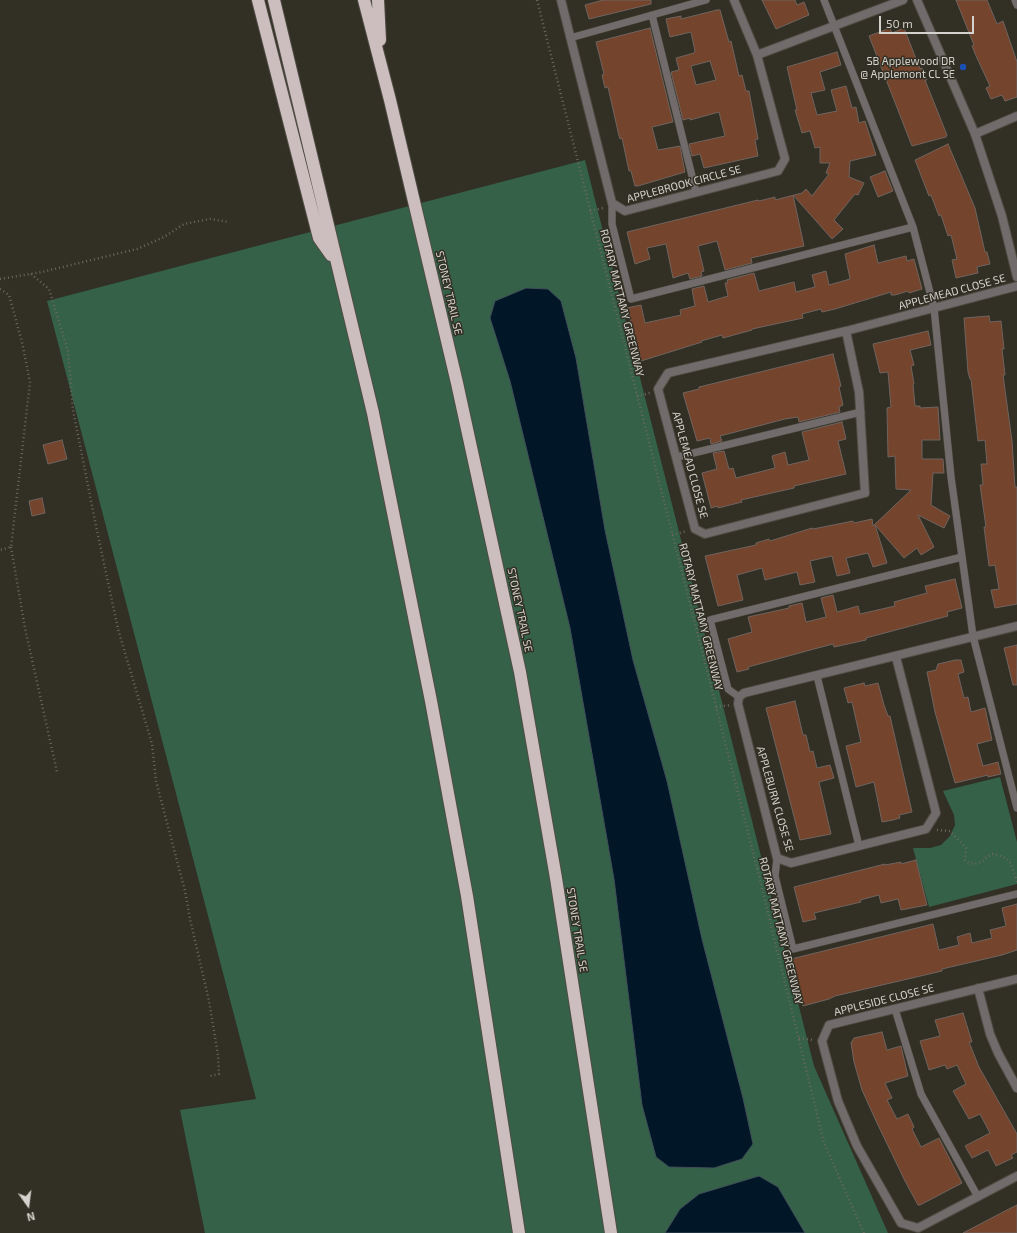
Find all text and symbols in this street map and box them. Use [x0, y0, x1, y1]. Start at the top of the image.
scale bar [881, 8, 976, 34]
text: 50 m [886, 16, 913, 30]
place label: SB Applewood DR @ Applemont CL SE [860, 54, 955, 80]
marker: SB Applewood DR @ Applemont CL SE [958, 62, 968, 72]
street label: APPLEBROOK CIRCLE SE [625, 162, 743, 206]
street label: ROTARY MATTAMY GREENWAY [597, 228, 647, 378]
street label: STONEY TRAIL SE [433, 250, 465, 336]
street label: APPLEMEAD CLOSE SE [897, 271, 1007, 313]
street label: APPLEMEAD CLOSE SE [669, 410, 711, 520]
street label: ROTARY MATTAMY GREENWAY [676, 542, 726, 692]
street label: STONEY TRAIL SE [505, 567, 535, 653]
street label: APPLEBURN CLOSE SE [754, 745, 796, 853]
street label: ROTARY MATTAMY GREENWAY [756, 856, 806, 1006]
street label: STONEY TRAIL SE [564, 887, 590, 973]
street label: APPLESIDE CLOSE SE [833, 981, 935, 1019]
north arrow [8, 1185, 48, 1225]
text: N [26, 1210, 36, 1224]

